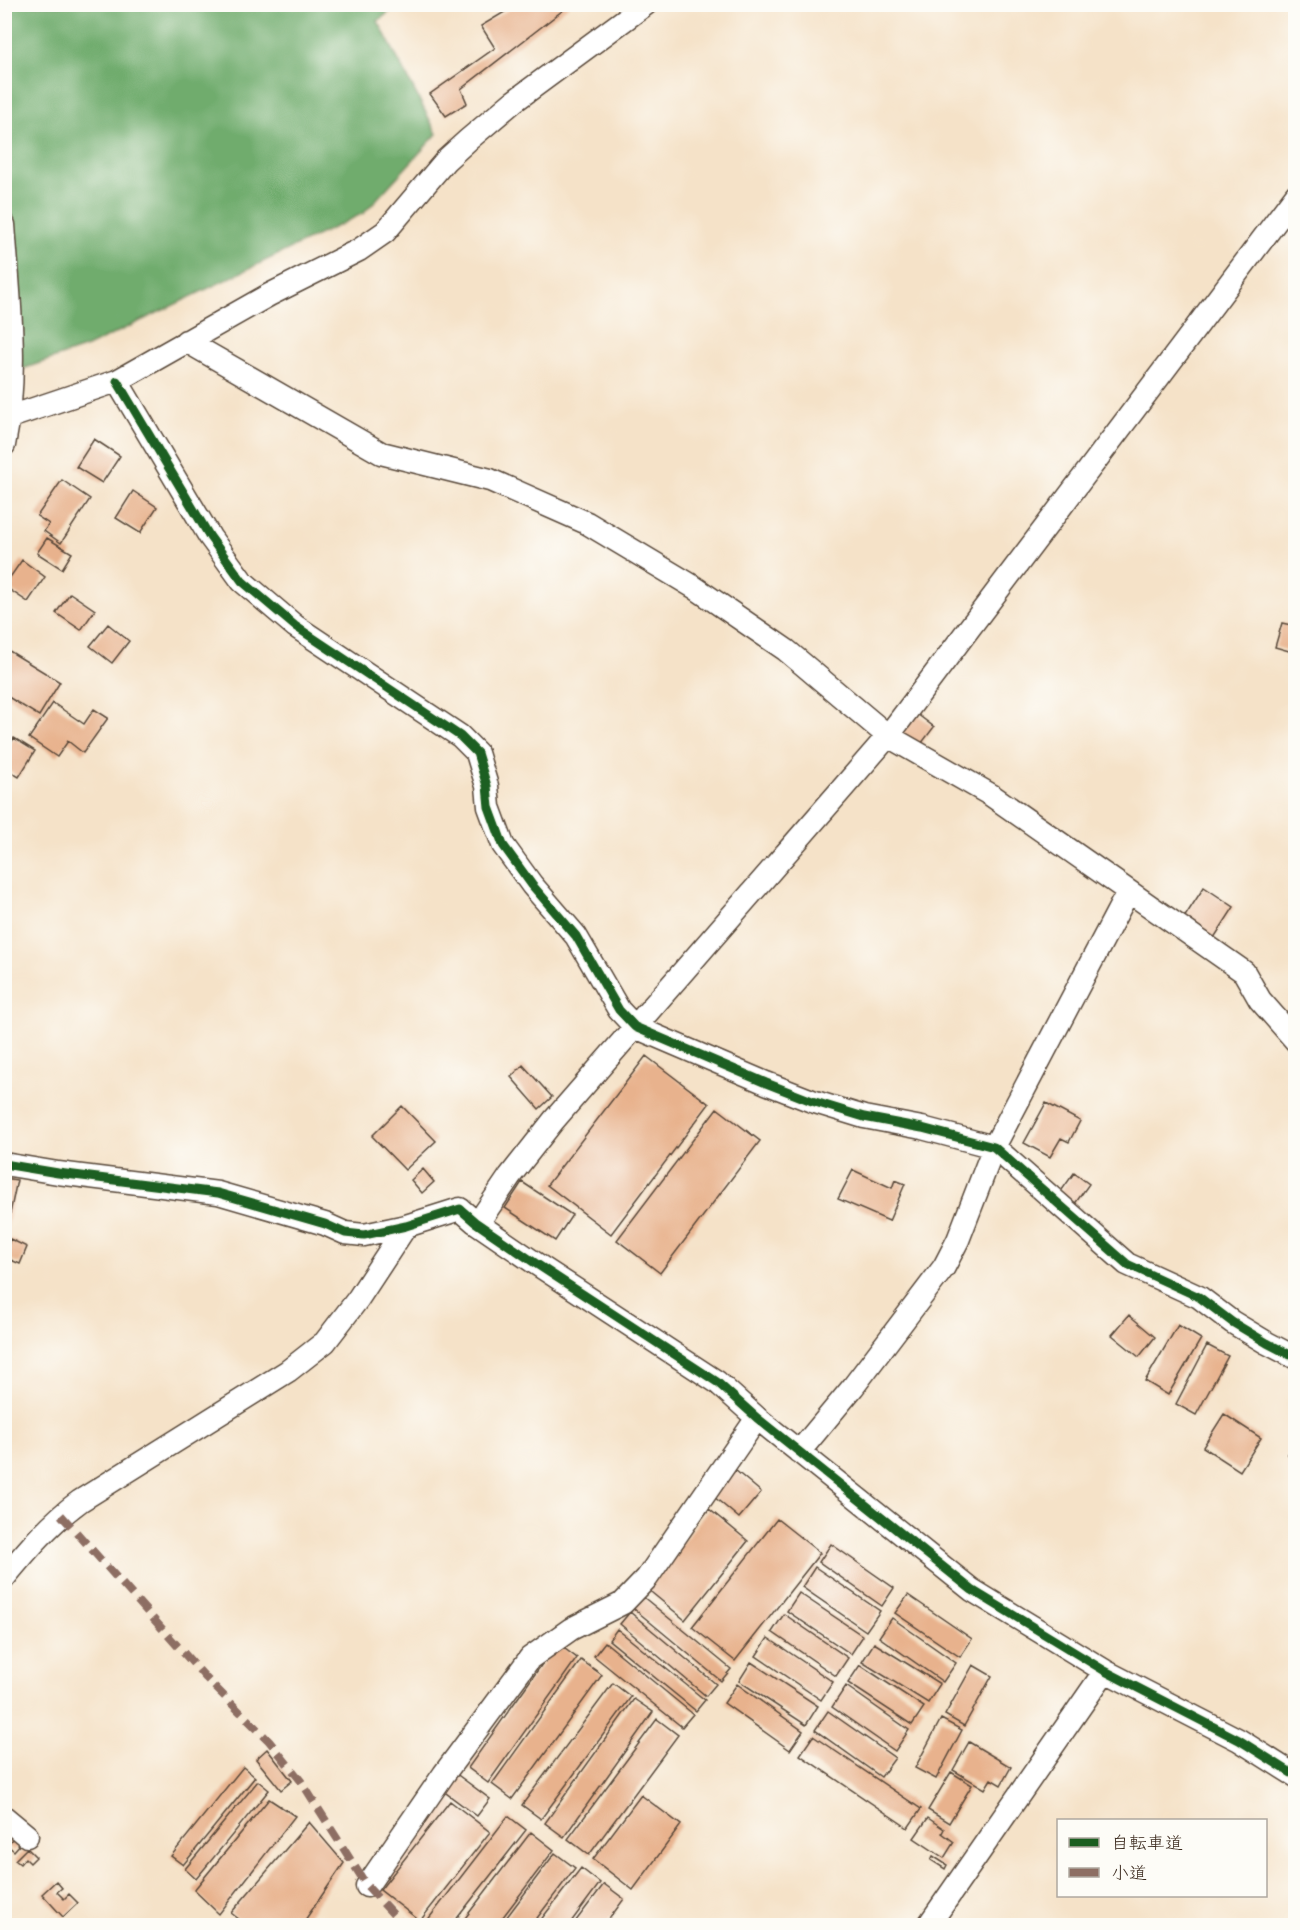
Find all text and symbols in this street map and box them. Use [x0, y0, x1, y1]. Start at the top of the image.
legend [1057, 1819, 1267, 1897]
text: 自転車道 [1111, 1832, 1183, 1858]
text: 小道 [1111, 1862, 1147, 1888]

